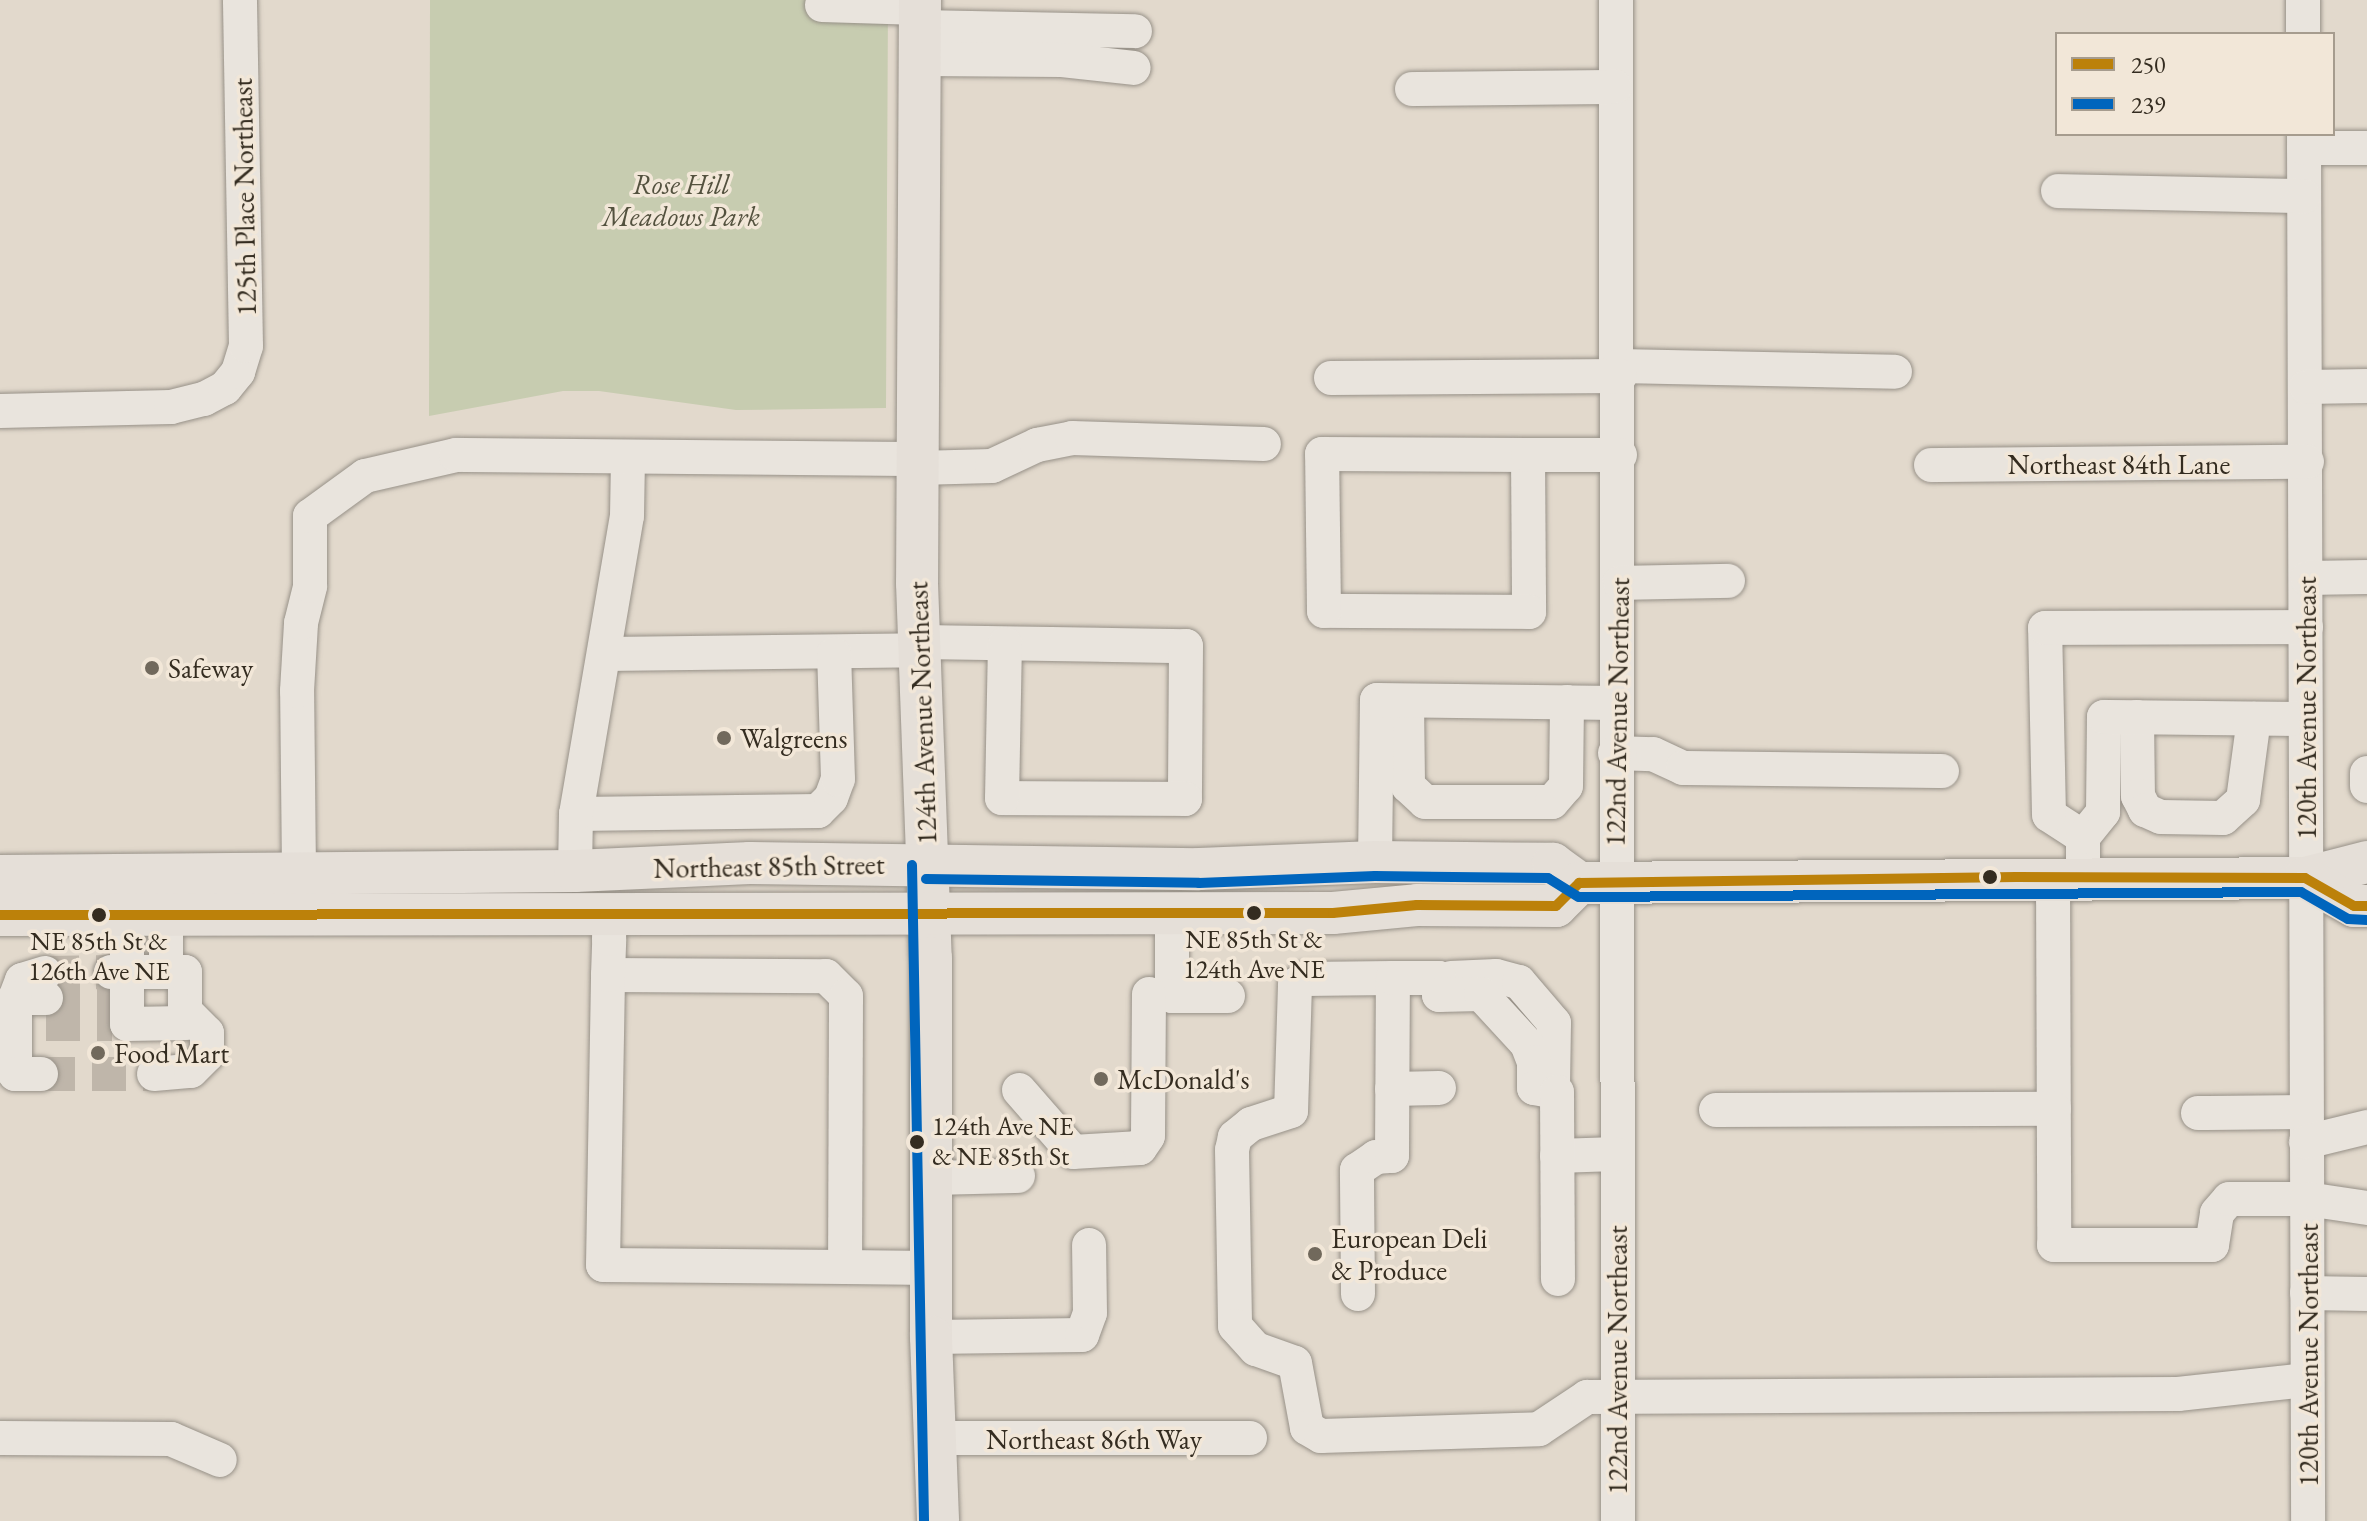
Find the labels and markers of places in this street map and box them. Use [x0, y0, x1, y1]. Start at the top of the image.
place label: Safeway [168, 651, 253, 685]
marker: Safeway [143, 659, 161, 677]
place label: Walgreens [740, 721, 848, 755]
marker: Walgreens [715, 729, 733, 747]
unlabelled marker [1982, 869, 1998, 885]
marker: NE 85th St & 124th Ave NE [1246, 905, 1262, 921]
marker: NE 85th St & 126th Ave NE [91, 907, 107, 923]
place label: NE 85th St & 124th Ave NE [1183, 924, 1325, 986]
place label: NE 85th St & 126th Ave NE [28, 926, 170, 988]
place label: Food Mart [114, 1036, 229, 1070]
marker: Food Mart [89, 1044, 107, 1062]
place label: McDonald's [1117, 1062, 1250, 1096]
marker: McDonald's [1092, 1070, 1110, 1088]
place label: 124th Ave NE & NE 85th St [932, 1111, 1074, 1172]
marker: 124th Ave NE & NE 85th St [909, 1134, 925, 1150]
place label: European Deli & Produce [1331, 1221, 1487, 1287]
marker: European Deli & Produce [1306, 1245, 1324, 1263]

